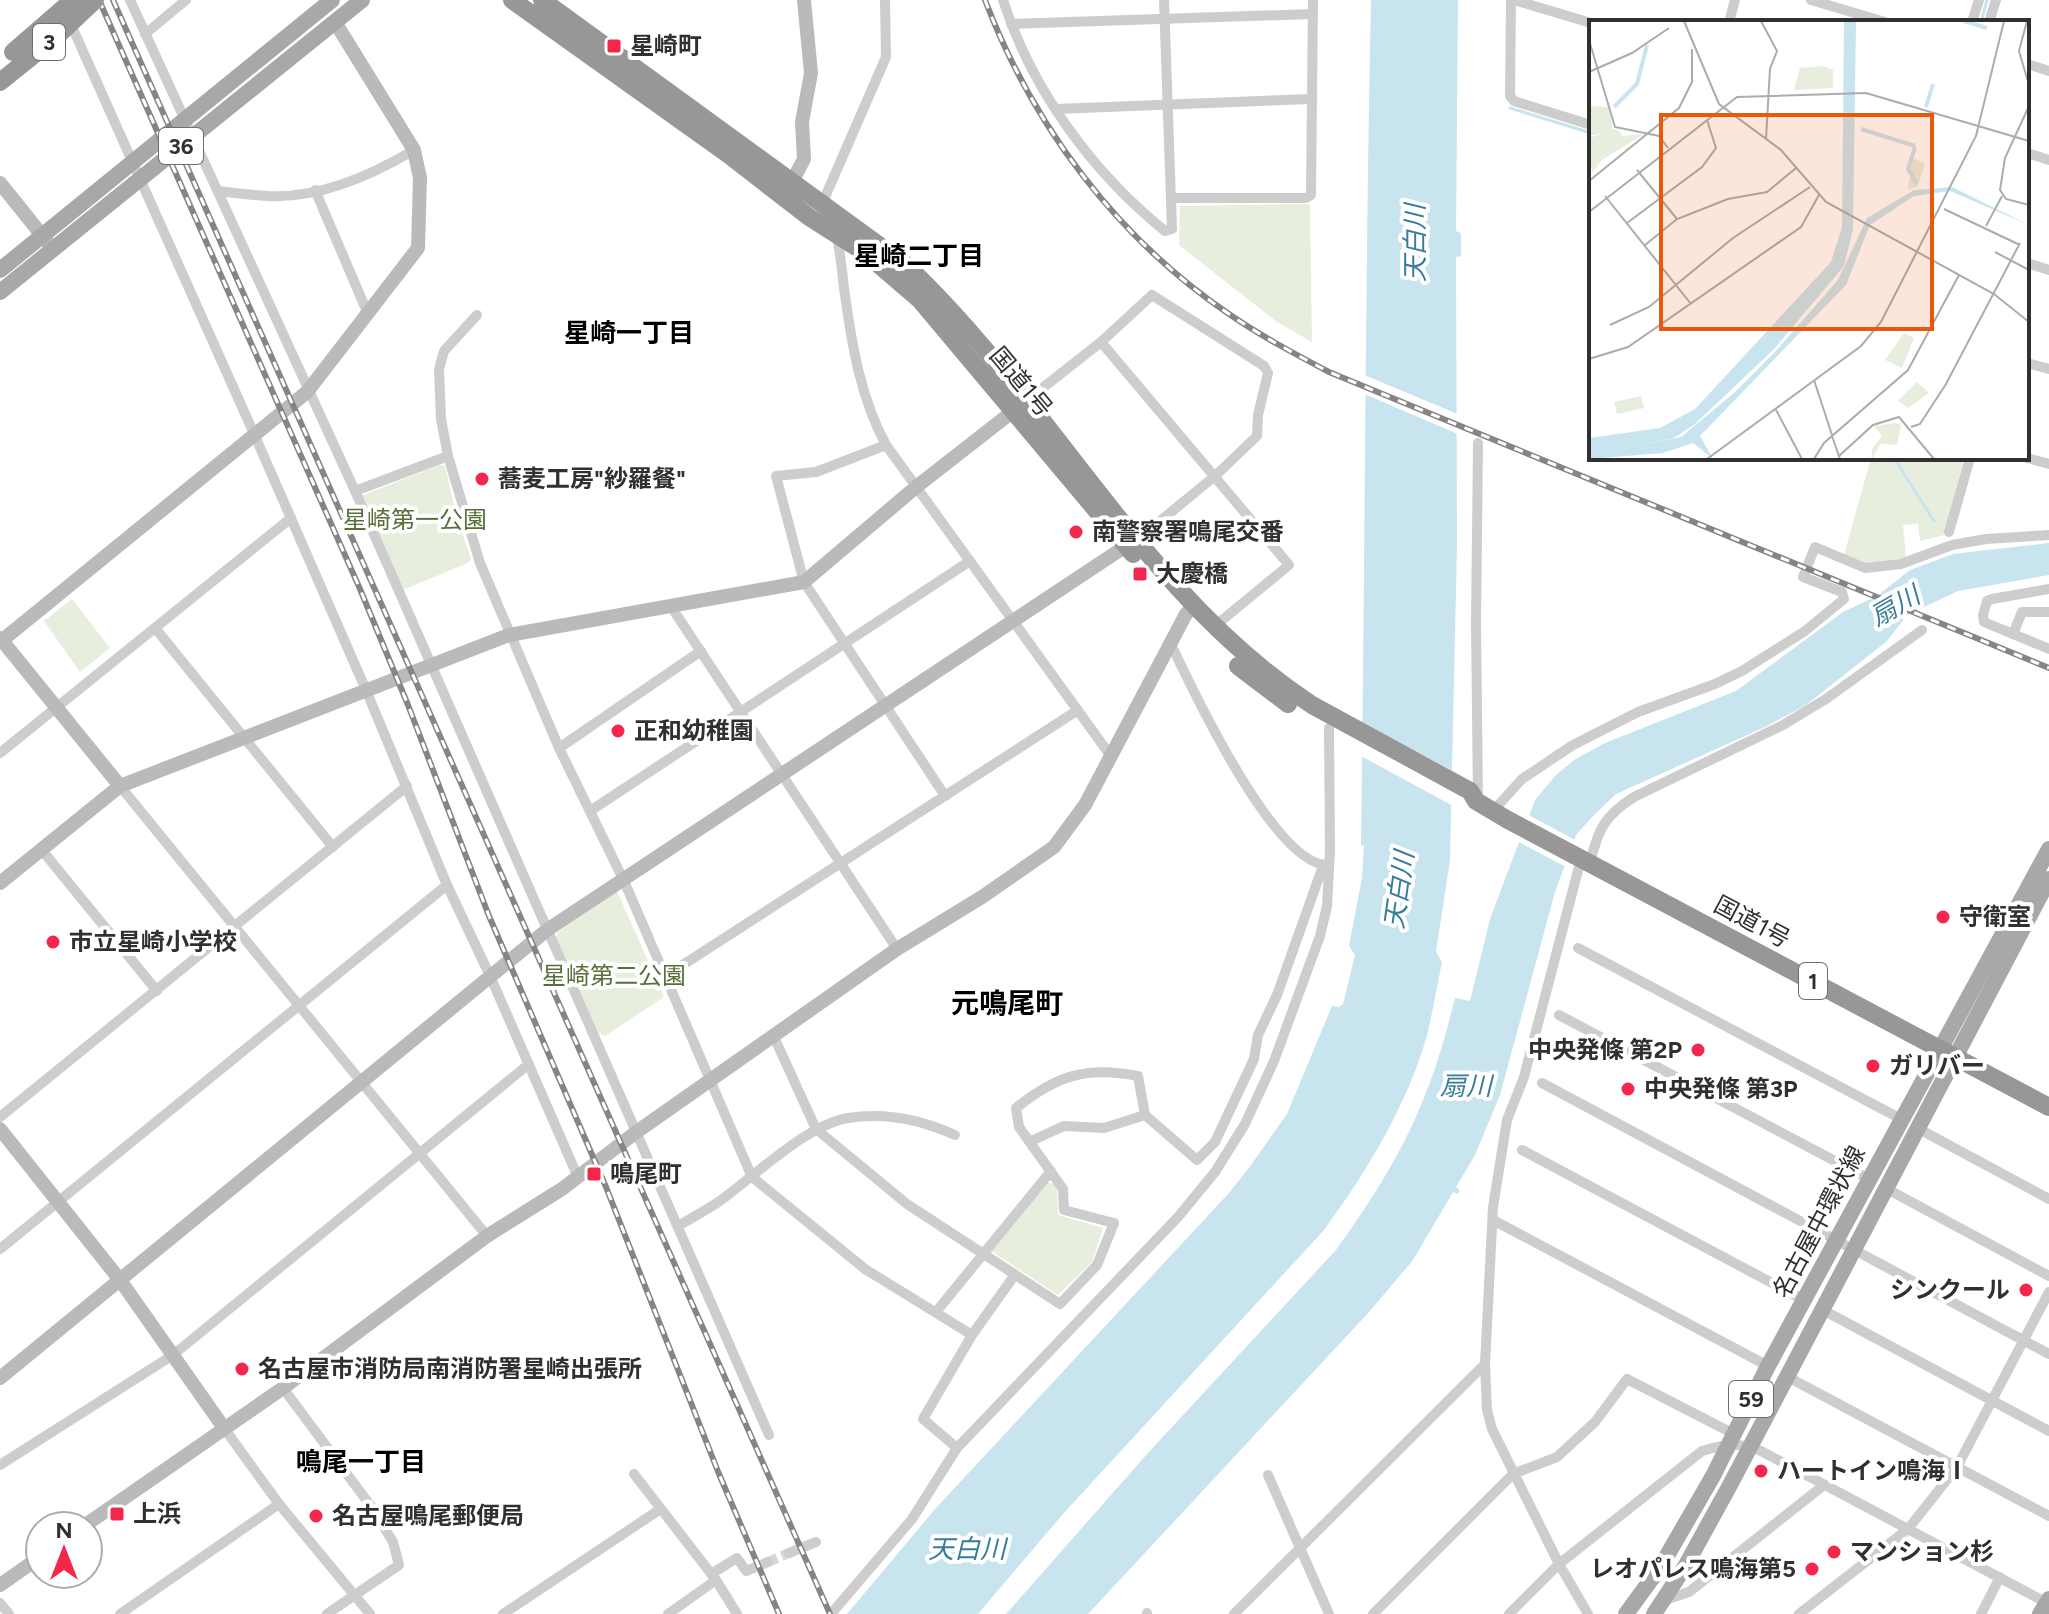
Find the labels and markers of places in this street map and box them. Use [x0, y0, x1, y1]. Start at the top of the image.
place label: 星崎町 [630, 31, 702, 60]
marker: 星崎町 [605, 37, 623, 55]
place label: 蕎麦工房"紗羅餐" [498, 464, 686, 493]
marker: 蕎麦工房"紗羅餐" [473, 470, 491, 488]
place label: 南警察署鳴尾交番 [1092, 517, 1284, 546]
marker: 南警察署鳴尾交番 [1067, 523, 1085, 541]
place label: 大慶橋 [1156, 559, 1228, 588]
marker: 大慶橋 [1131, 565, 1149, 583]
place label: 正和幼稚園 [634, 716, 754, 745]
marker: 正和幼稚園 [609, 722, 627, 740]
place label: 守衛室 [1959, 902, 2031, 931]
marker: 守衛室 [1934, 908, 1952, 926]
place label: 市立星崎小学校 [69, 927, 237, 956]
marker: 市立星崎小学校 [44, 933, 62, 951]
place label: 中央発條 第2P [1528, 1035, 1683, 1064]
marker: 中央発條 第2P [1689, 1041, 1707, 1059]
place label: ガリバー [1889, 1051, 1985, 1080]
marker: ガリバー [1864, 1057, 1882, 1075]
place label: 中央発條 第3P [1644, 1074, 1798, 1103]
marker: 中央発條 第3P [1619, 1080, 1637, 1098]
place label: 鳴尾町 [610, 1159, 682, 1188]
marker: 鳴尾町 [585, 1165, 603, 1183]
place label: シンクール [1890, 1275, 2010, 1304]
marker: シンクール [2017, 1281, 2035, 1299]
place label: 名古屋市消防局南消防署星崎出張所 [258, 1354, 642, 1383]
marker: 名古屋市消防局南消防署星崎出張所 [233, 1360, 251, 1378]
place label: ハートイン鳴海Ⅰ [1777, 1456, 1969, 1485]
marker: ハートイン鳴海Ⅰ [1752, 1462, 1770, 1480]
place label: 上浜 [133, 1499, 181, 1528]
place label: 名古屋鳴尾郵便局 [332, 1501, 524, 1530]
marker: 上浜 [108, 1505, 126, 1523]
marker: 名古屋鳴尾郵便局 [307, 1507, 325, 1525]
place label: マンション杉 [1850, 1537, 1994, 1566]
marker: マンション杉 [1825, 1543, 1843, 1561]
place label: レオパレス鳴海第5 [1590, 1554, 1796, 1583]
marker: レオパレス鳴海第5 [1803, 1560, 1821, 1578]

